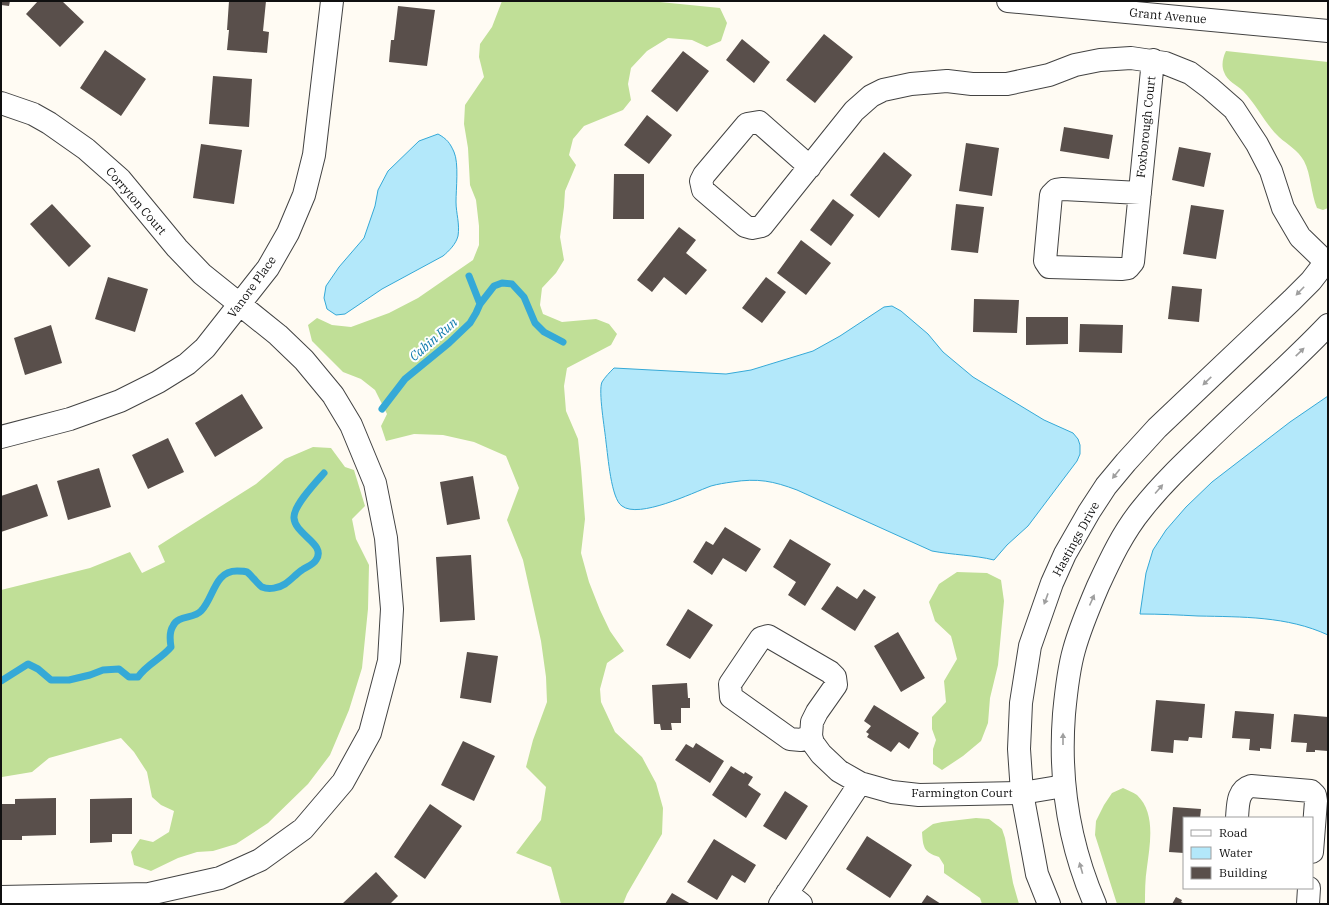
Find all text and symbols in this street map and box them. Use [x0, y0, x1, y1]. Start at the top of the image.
street label: Grant Avenue [1129, 5, 1207, 26]
street label: Foxborough Court [1133, 75, 1158, 179]
street label: Corryton Court [103, 164, 170, 238]
street label: Vanore Place [224, 253, 279, 321]
one-way arrow [1296, 286, 1305, 296]
water label: Cabin Run [406, 313, 461, 365]
one-way arrow [1295, 347, 1305, 357]
one-way arrow [1202, 376, 1212, 386]
one-way arrow [1111, 469, 1120, 480]
one-way arrow [1155, 484, 1164, 494]
street label: Hastings Drive [1049, 499, 1102, 579]
one-way arrow [1043, 594, 1049, 606]
one-way arrow [1089, 594, 1095, 605]
one-way arrow [1060, 732, 1066, 745]
street label: Farmington Court [911, 785, 1013, 800]
legend [1183, 817, 1313, 889]
text: Road [1219, 825, 1248, 840]
text: Water [1219, 845, 1253, 860]
one-way arrow [1078, 861, 1084, 873]
text: Building [1219, 865, 1267, 880]

